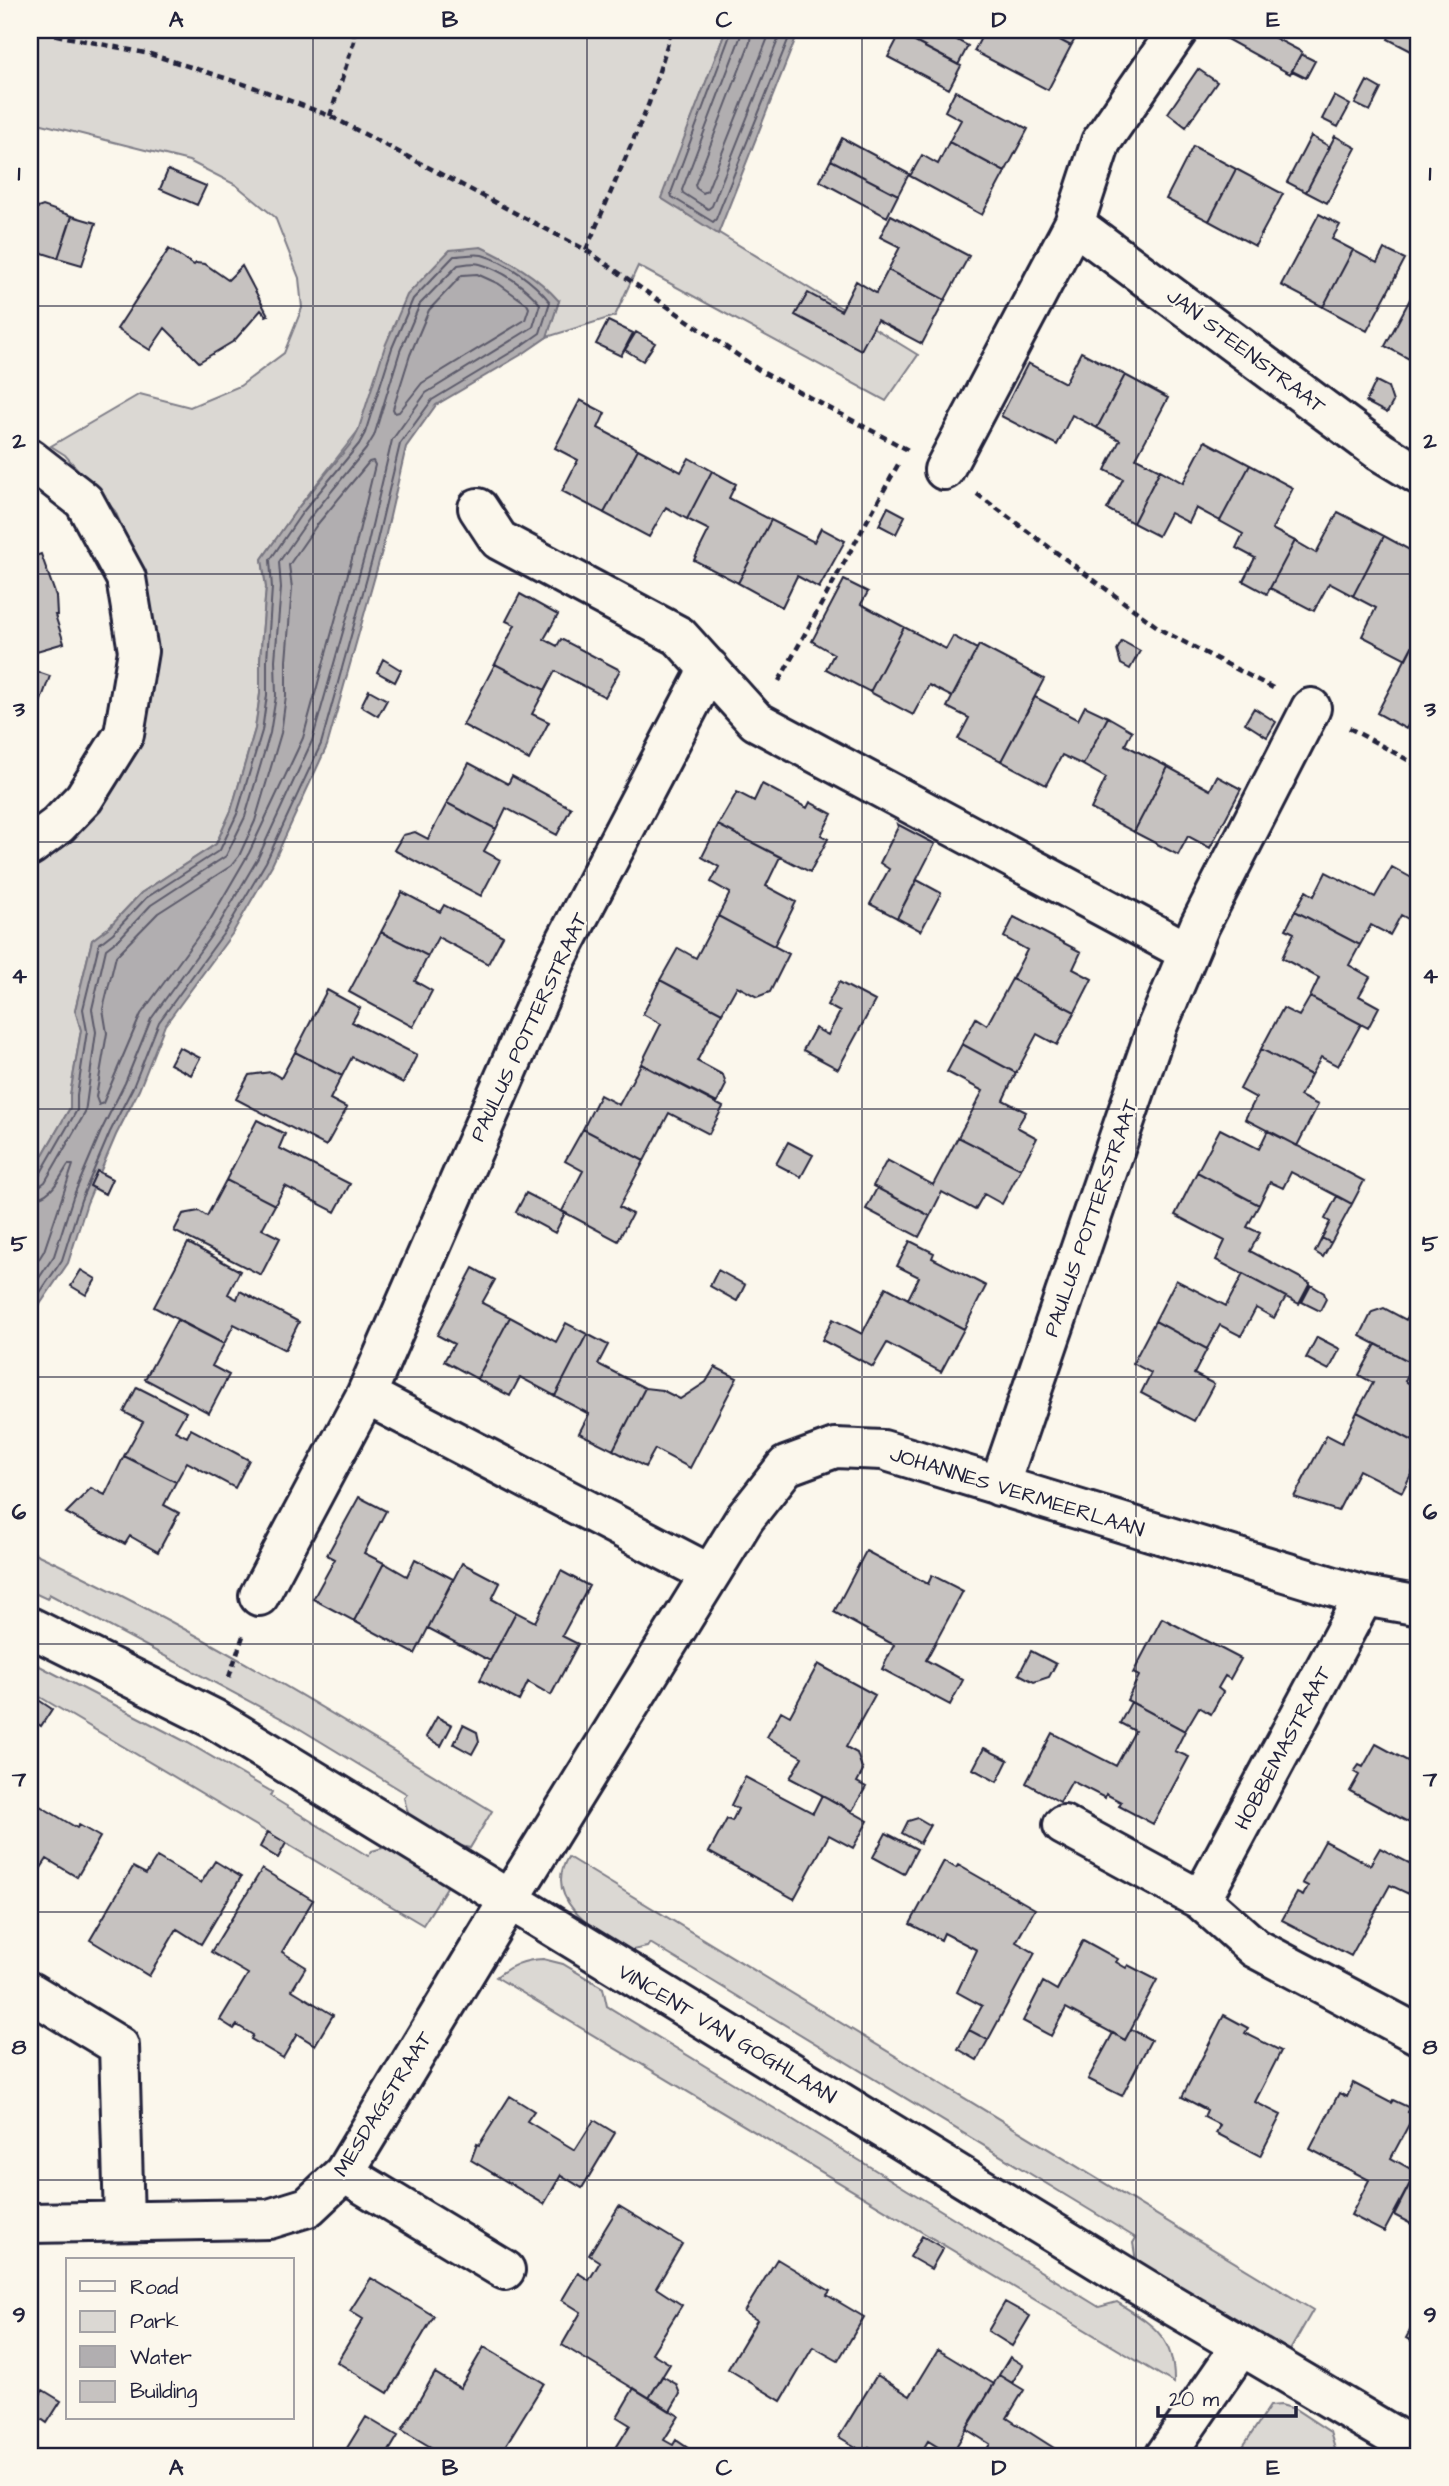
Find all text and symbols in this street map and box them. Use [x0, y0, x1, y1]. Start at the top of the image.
text: A [169, 4, 184, 36]
text: B [442, 4, 459, 36]
text: C [716, 4, 733, 36]
text: D [992, 4, 1007, 36]
text: E [1266, 4, 1280, 36]
text: 1 [18, 157, 21, 189]
text: 1 [1429, 157, 1432, 189]
street label: JAN STEENSTRAAT [1160, 282, 1332, 421]
text: 2 [11, 425, 26, 457]
text: 2 [1422, 425, 1437, 457]
text: 3 [12, 693, 25, 725]
text: 3 [1423, 693, 1436, 725]
street label: PAULUS POTTERSTRAAT [463, 907, 595, 1146]
text: 4 [11, 960, 27, 992]
text: 4 [1422, 960, 1438, 992]
street label: PAULUS POTTERSTRAAT [1037, 1094, 1146, 1341]
text: 5 [11, 1228, 28, 1260]
text: 5 [1422, 1228, 1439, 1260]
street label: JOHANNES VERMEERLAAN [886, 1439, 1148, 1545]
text: 6 [12, 1496, 27, 1528]
text: 6 [1423, 1496, 1438, 1528]
street label: HOBBEMASTRAAT [1228, 1660, 1339, 1835]
text: 7 [11, 1763, 27, 1795]
text: 7 [1422, 1763, 1438, 1795]
street label: VINCENT VAN GOGHLAAN [612, 1957, 842, 2111]
street label: MESDAGSTRAAT [327, 2025, 440, 2182]
text: 8 [12, 2031, 27, 2063]
text: 8 [1423, 2031, 1438, 2063]
legend [66, 2258, 294, 2420]
text: Road [130, 2273, 178, 2302]
text: 9 [12, 2299, 26, 2331]
text: 9 [1423, 2299, 1437, 2331]
text: Park [130, 2307, 179, 2336]
text: Water [130, 2343, 192, 2372]
scale bar [1158, 2374, 1297, 2418]
text: Building [130, 2377, 198, 2408]
text: 20 m [1169, 2385, 1220, 2414]
text: A [169, 2452, 184, 2484]
text: B [442, 2452, 459, 2484]
text: C [716, 2452, 733, 2484]
text: D [992, 2452, 1007, 2484]
text: E [1266, 2452, 1280, 2484]

